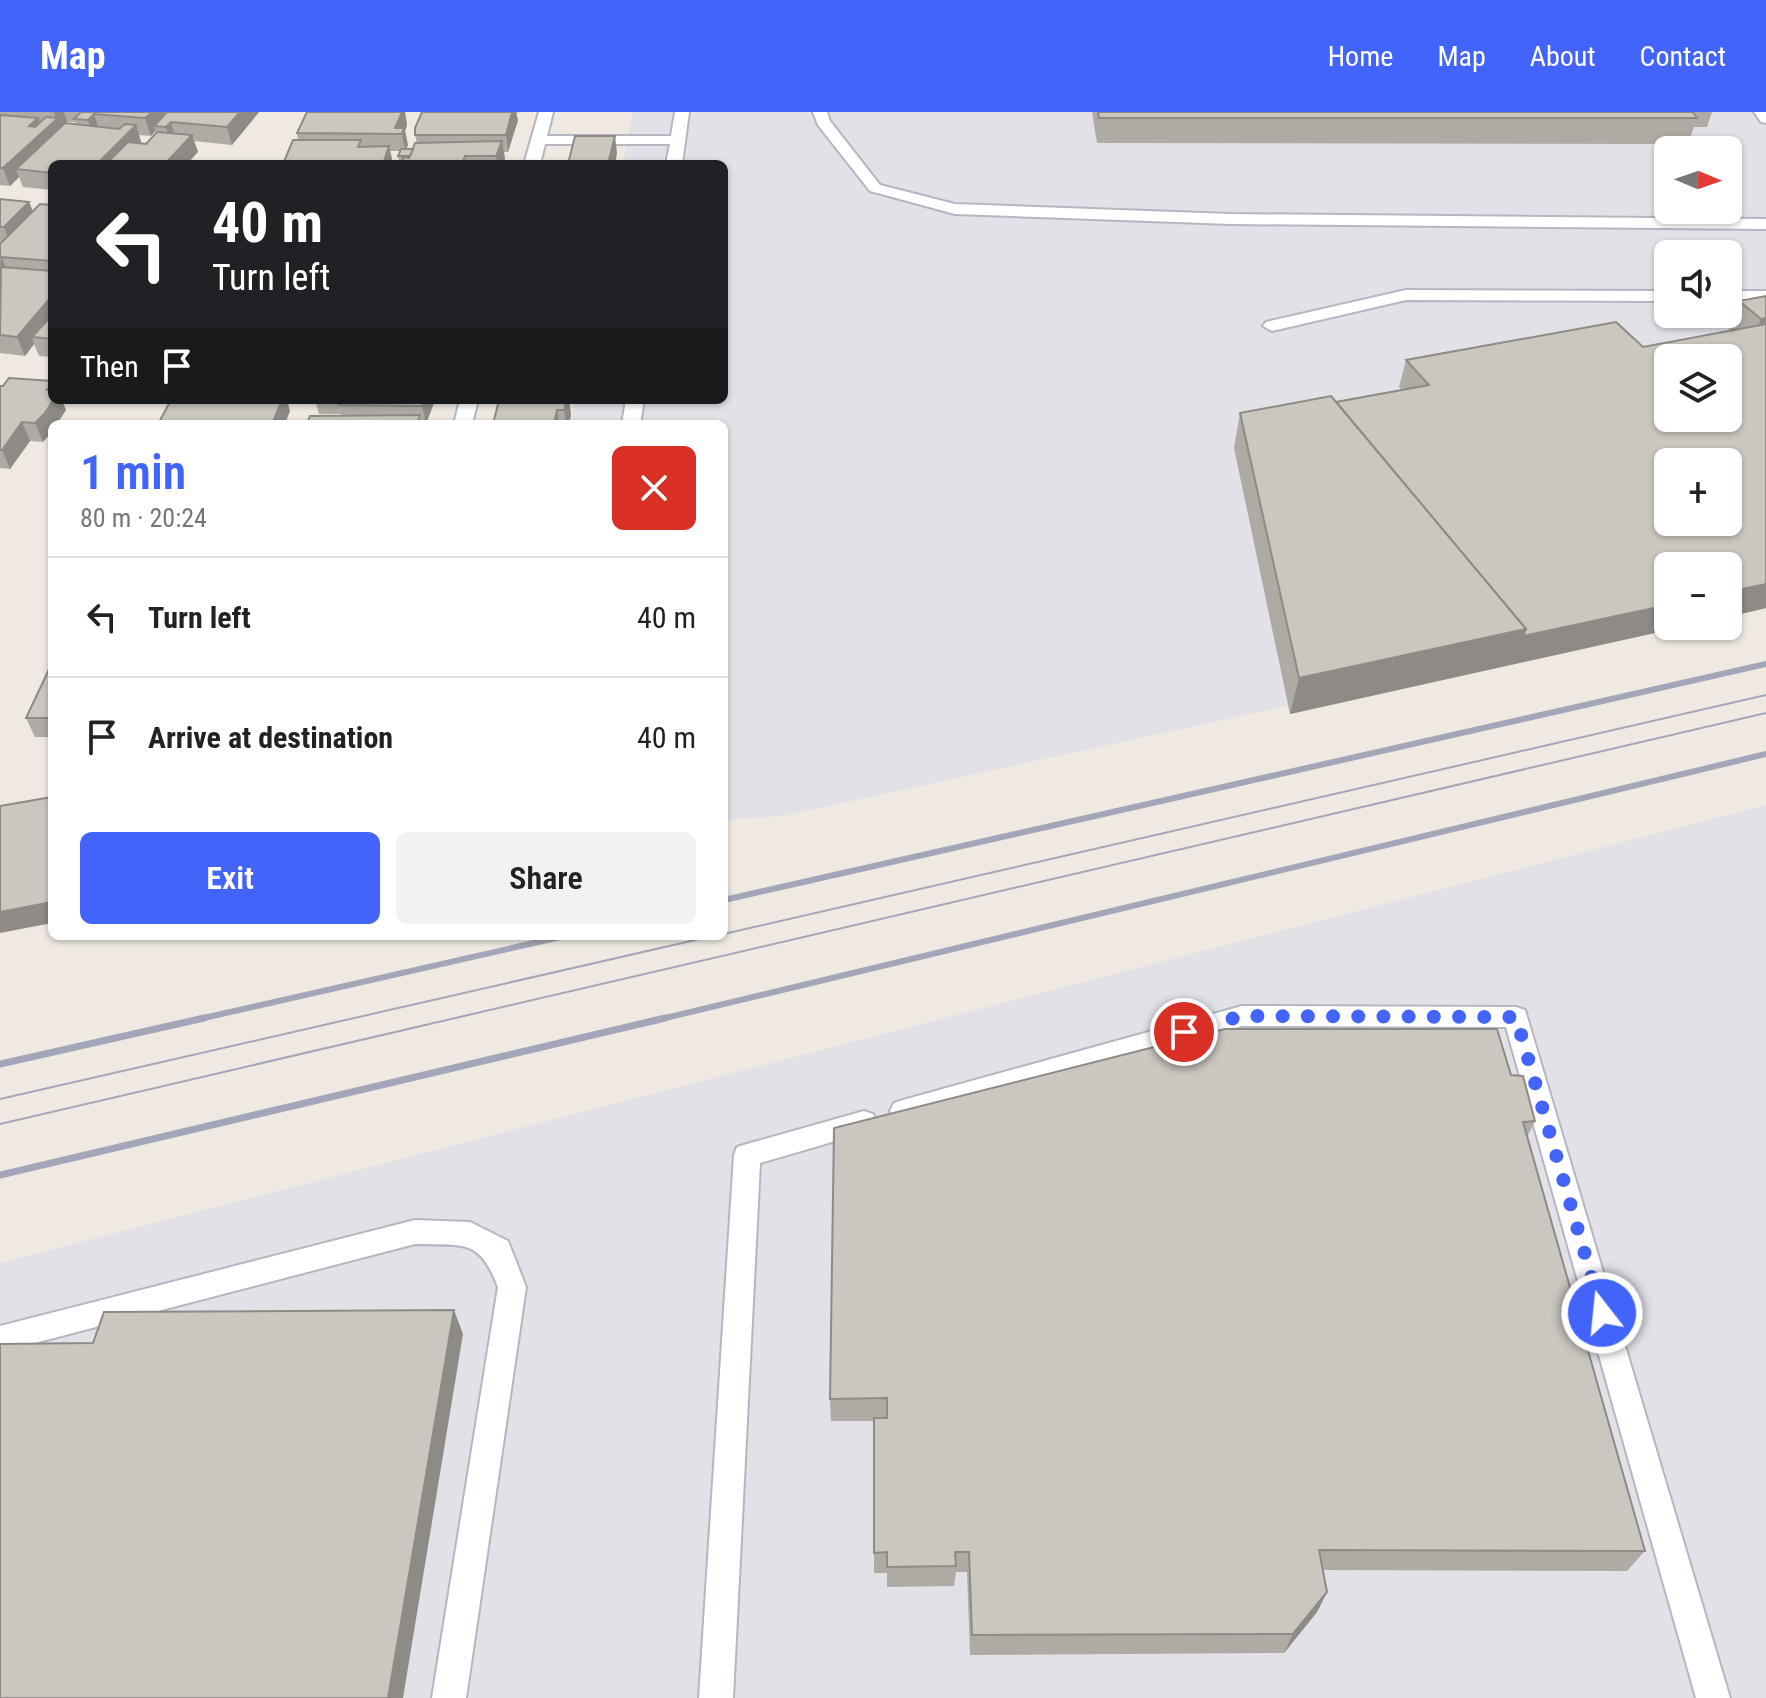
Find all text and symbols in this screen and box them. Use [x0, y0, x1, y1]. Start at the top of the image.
text: Map [40, 34, 106, 78]
text: Home [1328, 40, 1393, 73]
text: Map [1437, 40, 1486, 73]
text: About [1530, 40, 1596, 73]
text: Contact [1640, 40, 1726, 73]
north arrow [1654, 136, 1742, 224]
map controls [1654, 136, 1742, 640]
text: 40 m [212, 190, 323, 256]
icon: left [80, 192, 184, 296]
button: sound [1654, 240, 1742, 328]
text: Turn left [212, 257, 330, 299]
icon: arrive [155, 344, 199, 388]
button: layers [1654, 344, 1742, 432]
text: Then [80, 349, 139, 384]
text: 1 min [80, 444, 186, 501]
button: close [612, 446, 696, 530]
button: + [1654, 448, 1742, 536]
text: 80 m · 20:24 [80, 503, 207, 533]
button: − [1654, 552, 1742, 640]
icon: left [80, 595, 124, 639]
text: Turn left [148, 600, 251, 635]
text: 40 m [637, 600, 696, 635]
icon: arrive [80, 715, 124, 759]
text: Arrive at destination [148, 720, 393, 755]
text: 40 m [637, 720, 696, 755]
button: Exit [80, 832, 380, 924]
button: Share [396, 832, 696, 924]
pin [1150, 998, 1218, 1066]
icon: arrive [1162, 1010, 1206, 1054]
position arrow [1560, 1271, 1644, 1355]

